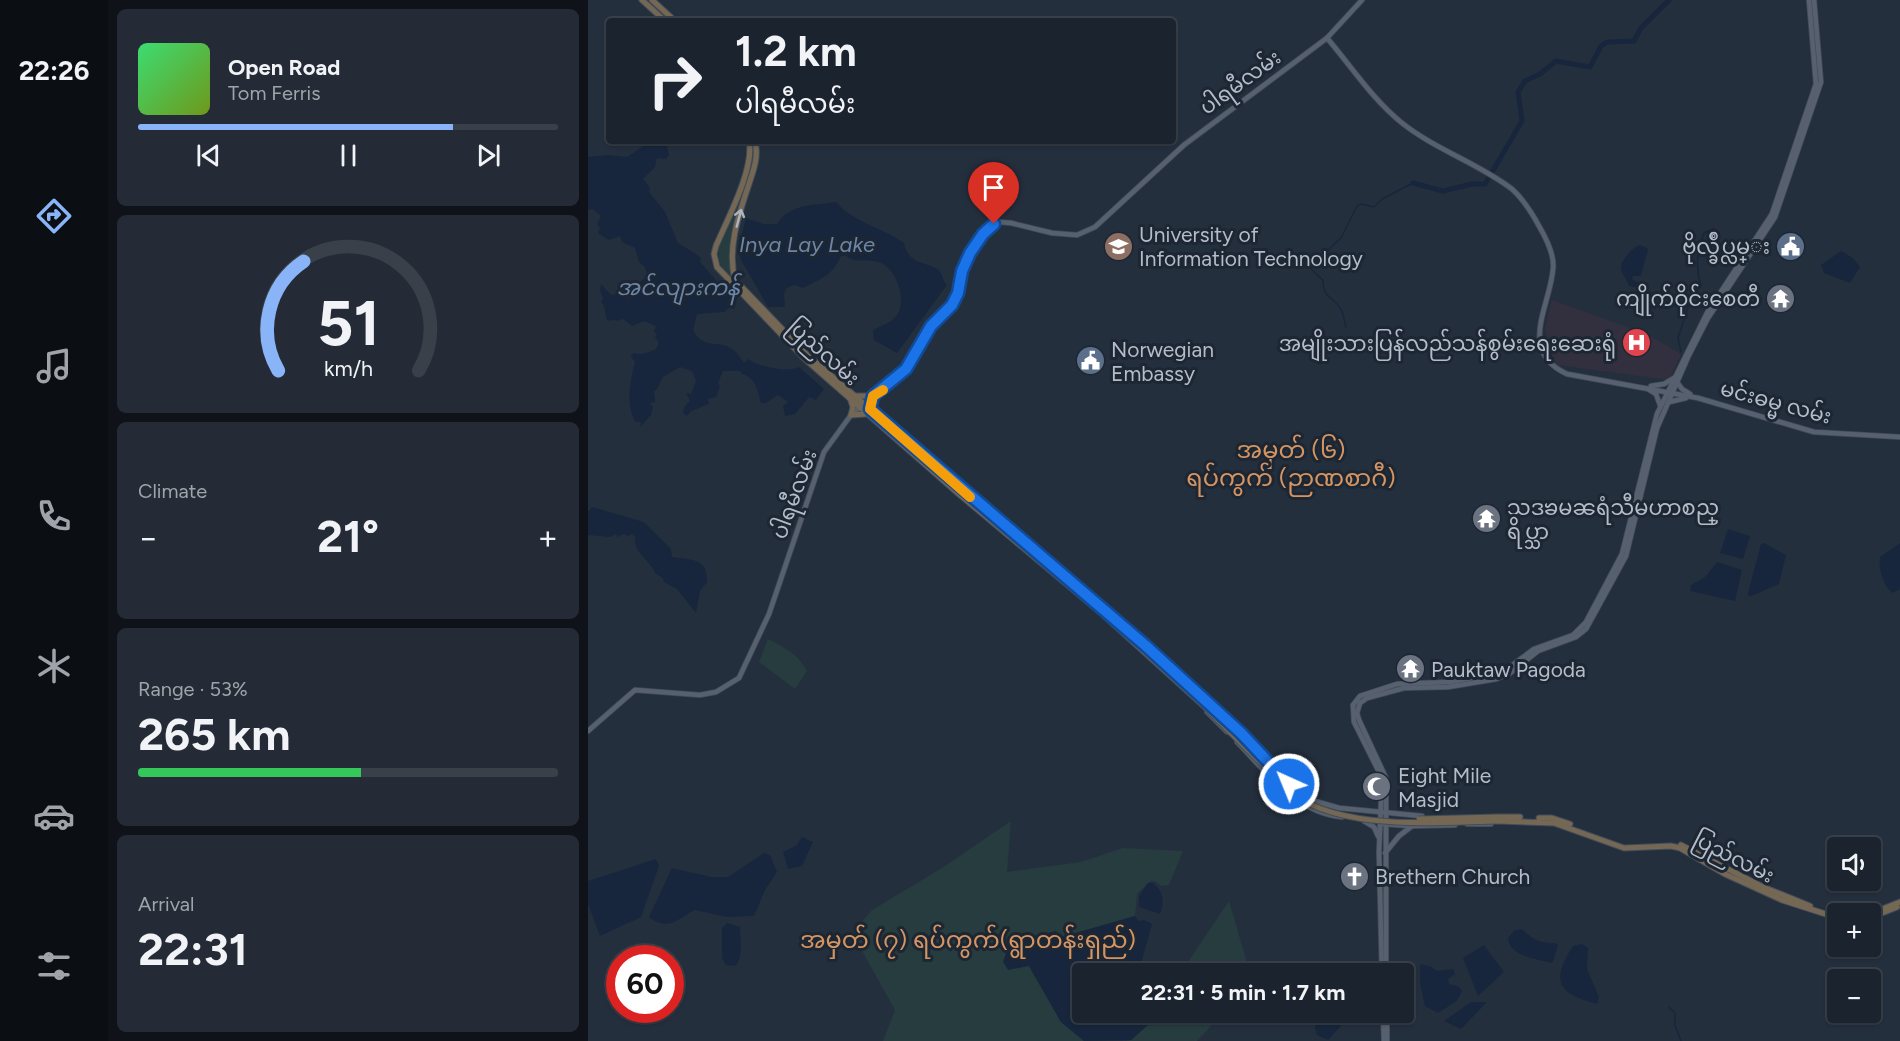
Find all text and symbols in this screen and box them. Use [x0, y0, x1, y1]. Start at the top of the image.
text: 1.2 km [735, 26, 857, 77]
icon: right [636, 42, 714, 120]
street label: ပါရမီလမ်း [1193, 42, 1288, 124]
text: 22:26 [19, 54, 89, 87]
text: Open Road [228, 54, 340, 81]
text: Tom Ferris [228, 81, 321, 105]
text: ပါရမီလမ်း [735, 87, 855, 120]
icon: previous [192, 139, 225, 172]
icon: pause [332, 139, 365, 172]
icon: next [472, 139, 505, 172]
pin [968, 162, 1019, 224]
icon: arrive [977, 171, 1010, 204]
icon: directions [33, 195, 75, 237]
one-way arrow [733, 209, 745, 228]
place label: University of Information Technology [1139, 222, 1363, 271]
school or university icon: University of Information Technology [1102, 230, 1134, 262]
public building icon: ဗိုလ္ခ်ဳပ္လမ္း [1775, 230, 1807, 262]
water label: Inya Lay Lake [739, 231, 875, 258]
place label: ဗိုလ္ခ်ဳပ္လမ္း [1682, 231, 1770, 264]
water label: အင်လျားကန် [616, 272, 742, 306]
temple icon: ကျိုက်ဝိုင်းစေတီ [1765, 282, 1797, 314]
place label: ကျိုက်ဝိုင်းစေတီ [1616, 283, 1760, 317]
text: 51 [317, 286, 379, 361]
street label: ပြည်လမ်း [780, 311, 867, 394]
hospital icon: အမျိုးသားပြန်လည်သန်စွမ်းရေးဆေးရုံ [1621, 327, 1653, 359]
place label: အမျိုးသားပြန်လည်သန်စွမ်းရေးဆေးရုံ [1279, 328, 1616, 362]
place label: Norwegian Embassy [1111, 337, 1214, 386]
icon: music [33, 345, 75, 387]
public building icon: Norwegian Embassy [1074, 345, 1106, 377]
text: km/h [324, 357, 372, 382]
street label: မင်းဓမ္မ လမ်း [1716, 372, 1835, 434]
district label: အမှတ် (၆) ရပ်ကွက် (ဉာဏစာဂီ) [1186, 434, 1396, 497]
street label: ပါရမီလမ်း [763, 445, 826, 544]
text: Climate [138, 479, 207, 503]
place label: သဒၶမၼရံသီမဟာစည္ ရိပ္သာ [1507, 492, 1719, 549]
icon: phone [33, 495, 75, 537]
temple icon: သဒၶမၼရံသီမဟာစည္ ရိပ္သာ [1470, 503, 1502, 535]
text: 21° [317, 509, 379, 563]
text: − [138, 518, 159, 557]
text: + [537, 518, 558, 557]
icon: climate [33, 645, 75, 687]
temple icon: Pauktaw Pagoda [1394, 653, 1426, 685]
place label: Pauktaw Pagoda [1431, 657, 1586, 682]
text: Range · 53% [138, 677, 248, 701]
text: 265 km [138, 707, 290, 761]
position arrow [1257, 752, 1321, 816]
place label: Eight Mile Masjid [1398, 763, 1491, 812]
mosque icon: Eight Mile Masjid [1361, 771, 1393, 803]
icon: car [33, 795, 75, 837]
street label: ပြည်လမ်း [1687, 823, 1780, 892]
map controls [1827, 837, 1881, 1023]
button: sound [1827, 837, 1881, 891]
church icon: Brethern Church [1338, 860, 1370, 892]
place label: Brethern Church [1375, 864, 1530, 889]
text: Arrival [138, 892, 194, 916]
button: + [1827, 903, 1881, 957]
text: 22:31 [138, 922, 248, 976]
district label: အမှတ် (၇) ရပ်ကွက်(ရွာတန်းရှည်) [800, 924, 1136, 959]
icon: filters [33, 945, 75, 987]
speed limit sign: 60 [606, 945, 684, 1023]
button: − [1827, 969, 1881, 1023]
text: 22:31 · 5 min · 1.7 km [1141, 979, 1345, 1006]

